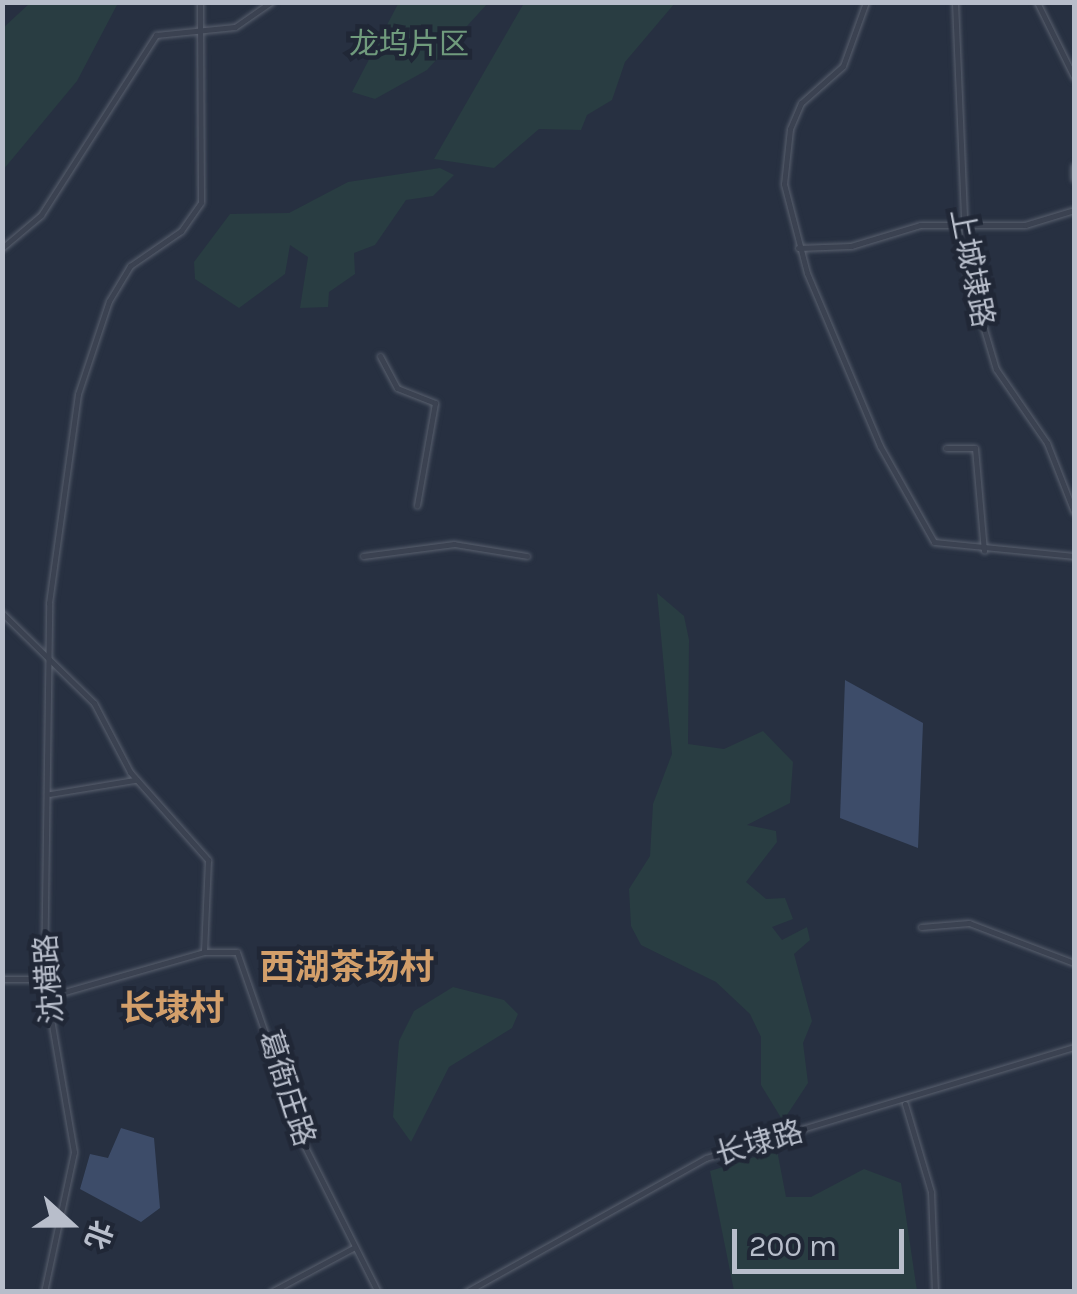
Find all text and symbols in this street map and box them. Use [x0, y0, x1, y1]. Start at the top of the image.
park label: 龙坞片区 [349, 26, 469, 62]
street label: 上城埭路 [943, 206, 1001, 330]
street label: 沈横路 [28, 933, 70, 1025]
district label: 西湖茶场村 [260, 947, 434, 989]
district label: 长埭村 [120, 988, 224, 1030]
street label: 葛衙庄路 [251, 1025, 323, 1151]
street label: 长埭路 [711, 1113, 807, 1173]
north arrow [20, 1174, 120, 1274]
scale bar [737, 1209, 910, 1271]
text: 北 [78, 1216, 119, 1254]
text: 200 m [749, 1228, 837, 1264]

